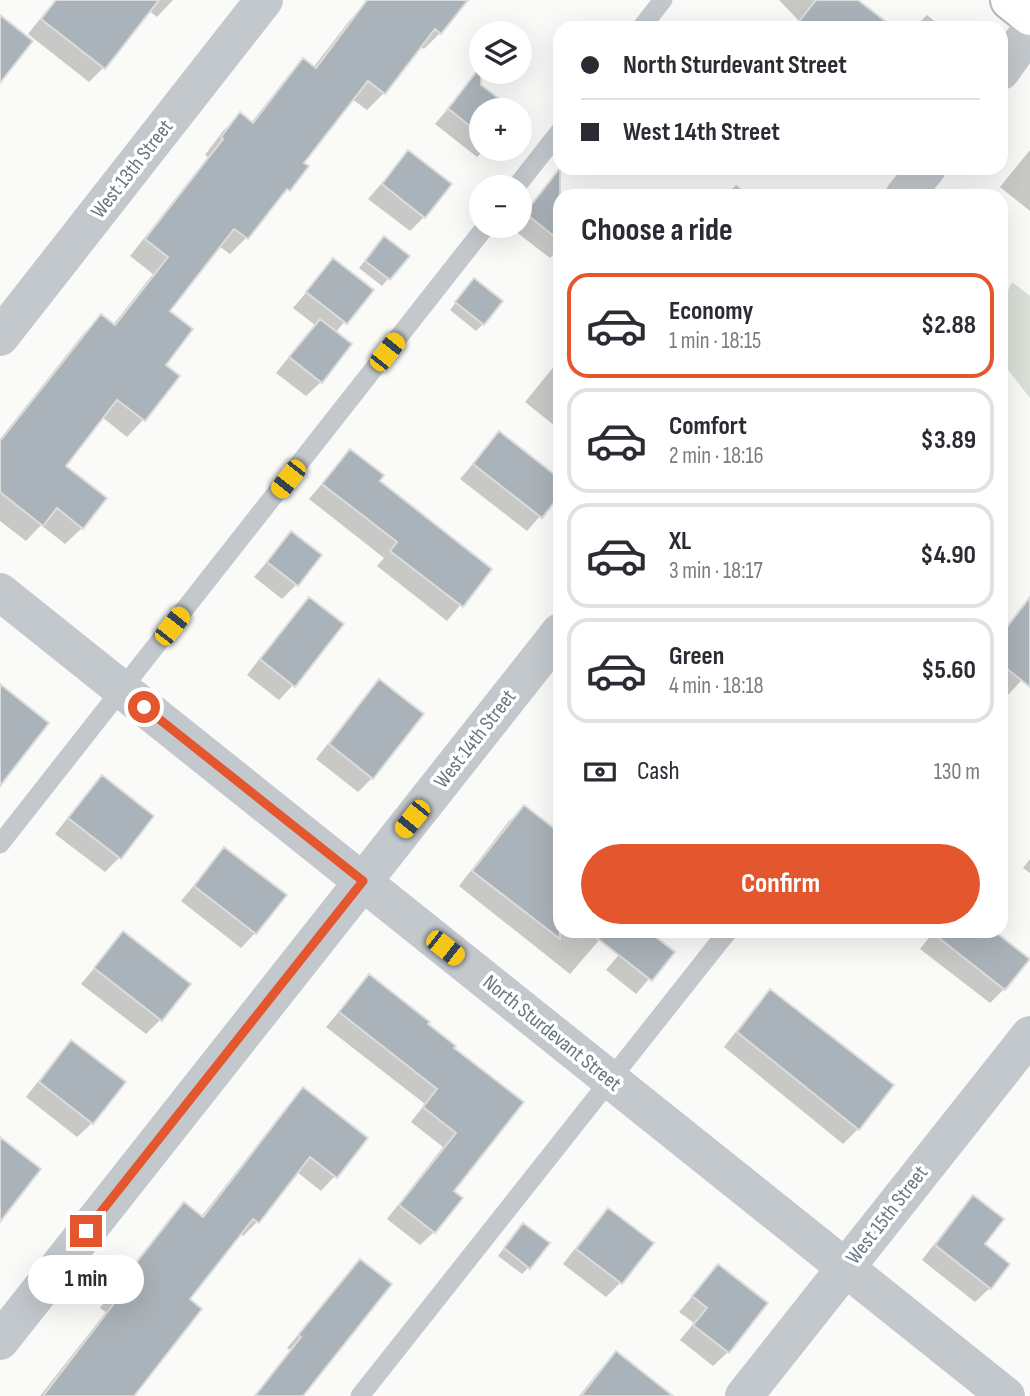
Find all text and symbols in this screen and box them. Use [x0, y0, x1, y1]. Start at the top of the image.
map controls [469, 21, 532, 238]
button: layers [469, 21, 532, 84]
text: North Sturdevant Street [623, 50, 847, 81]
button: + [469, 98, 532, 161]
street label: West 13th Street [86, 115, 178, 223]
text: West 14th Street [623, 117, 780, 148]
button: − [469, 175, 532, 238]
text: Choose a ride [581, 211, 733, 250]
icon: car [585, 294, 648, 357]
text: Economy [669, 296, 753, 327]
text: $2.88 [921, 310, 976, 341]
text: 1 min · 18:15 [669, 327, 761, 355]
car [366, 329, 409, 375]
icon: car [585, 409, 648, 472]
text: Comfort [669, 411, 747, 442]
text: $3.89 [921, 425, 976, 456]
text: 2 min · 18:16 [669, 442, 764, 470]
car [267, 456, 310, 502]
icon: car [585, 524, 648, 587]
text: XL [669, 526, 691, 557]
text: $4.90 [920, 540, 976, 571]
text: 3 min · 18:17 [669, 557, 763, 585]
car [151, 603, 194, 649]
icon: car [585, 639, 648, 702]
text: Green [669, 641, 724, 672]
text: $5.60 [921, 655, 976, 686]
text: 4 min · 18:18 [669, 672, 764, 700]
street label: West 14th Street [429, 685, 521, 793]
route start [128, 691, 160, 723]
icon: cash [581, 753, 619, 791]
text: Cash [637, 756, 680, 787]
text: 130 m [934, 758, 980, 786]
car [391, 796, 434, 842]
button: Confirm [581, 844, 980, 924]
car [422, 927, 469, 969]
street label: North Sturdevant Street [478, 970, 626, 1096]
street label: West 15th Street [841, 1161, 933, 1269]
route end [70, 1215, 102, 1247]
callout: 1 min [28, 1256, 144, 1304]
text: 1 min [65, 1265, 107, 1293]

